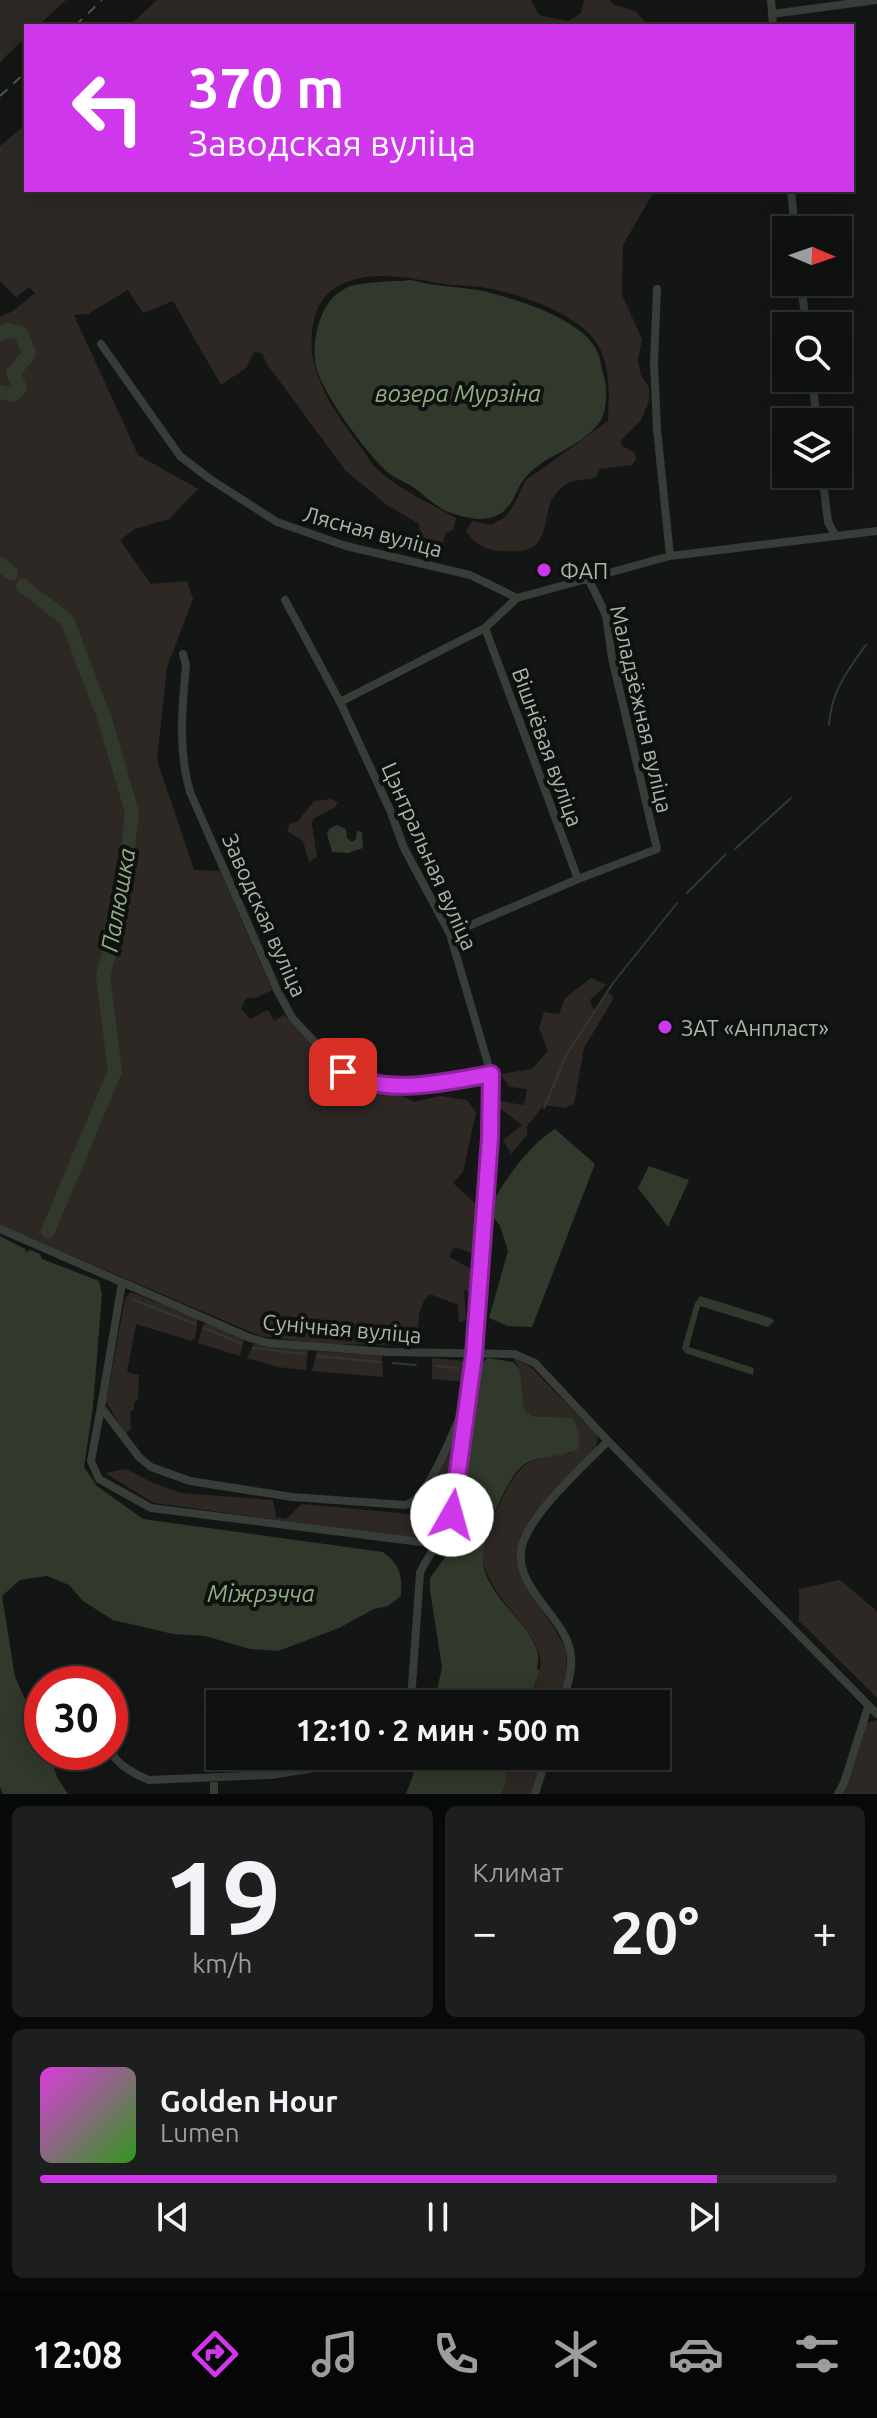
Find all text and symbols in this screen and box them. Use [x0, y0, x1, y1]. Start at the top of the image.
icon: left [56, 56, 160, 160]
text: 370 m [188, 56, 344, 119]
text: Заводская вуліца [188, 122, 476, 163]
north arrow [772, 216, 852, 296]
map controls [772, 216, 852, 488]
button: search [772, 312, 852, 392]
water label: возера Мурзіна [375, 380, 541, 407]
button: layers [772, 408, 852, 488]
street label: Лясная вуліца [301, 500, 445, 562]
place label: ФАП [560, 558, 608, 583]
marker: ФАП [535, 561, 553, 579]
street label: Маладзёжная вуліца [606, 603, 678, 815]
street label: Вішнёвая вуліца [508, 664, 588, 830]
street label: Цэнтральная вуліца [377, 758, 483, 954]
street label: Заводская вуліца [218, 830, 312, 1000]
water label: Палюшка [96, 846, 140, 954]
place label: ЗАТ «Анпласт» [681, 1015, 829, 1040]
marker: ЗАТ «Анпласт» [656, 1018, 674, 1036]
pin [309, 1038, 377, 1106]
icon: arrive [321, 1050, 365, 1094]
street label: Сунічная вуліца [261, 1309, 423, 1347]
position arrow [410, 1473, 494, 1557]
water label: Міжрэчча [207, 1580, 315, 1607]
speed limit sign: 30 [24, 1666, 128, 1770]
text: 12:10 · 2 мин · 500 m [296, 1713, 580, 1747]
text: 19 [164, 1838, 281, 1955]
text: Климат [473, 1858, 563, 1887]
text: 20° [610, 1898, 699, 1965]
text: − [473, 1907, 497, 1956]
text: + [812, 1907, 837, 1956]
text: km/h [192, 1949, 252, 1978]
text: Golden Hour [160, 2084, 338, 2118]
text: Lumen [160, 2118, 240, 2147]
icon: previous [151, 2195, 195, 2239]
icon: pause [416, 2195, 460, 2239]
icon: next [682, 2195, 726, 2239]
icon: directions [187, 2326, 243, 2382]
icon: music [307, 2326, 363, 2382]
icon: phone [428, 2326, 484, 2382]
icon: climate [548, 2326, 604, 2382]
icon: car [668, 2326, 724, 2382]
icon: filters [789, 2326, 845, 2382]
text: 12:08 [32, 2334, 122, 2375]

